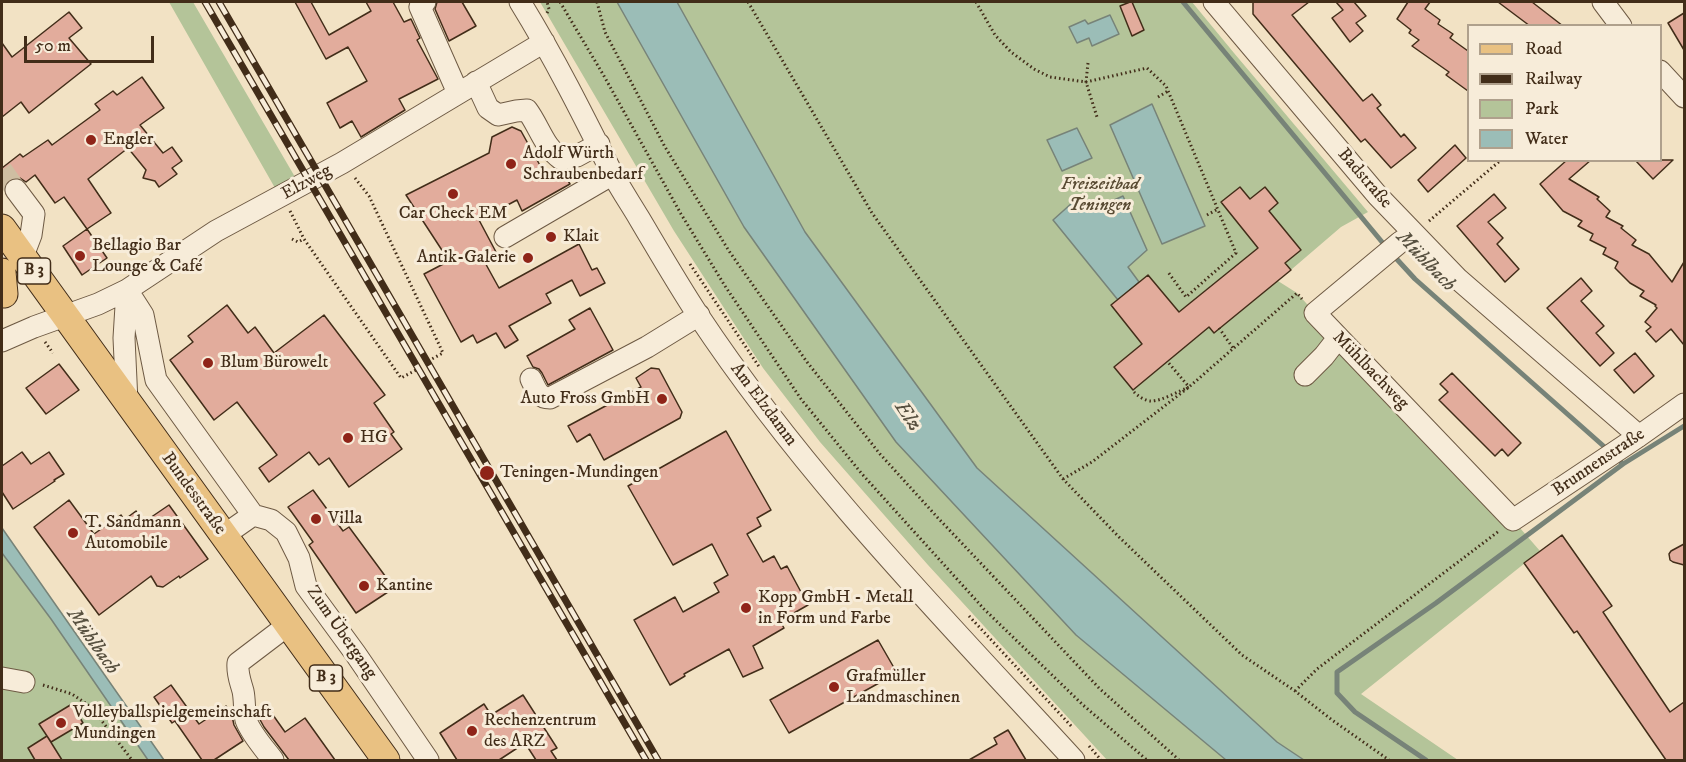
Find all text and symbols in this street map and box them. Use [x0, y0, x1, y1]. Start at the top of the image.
scale bar [27, 24, 158, 62]
legend [1467, 24, 1662, 162]
text: 50 m [35, 35, 71, 57]
text: Road [1525, 38, 1562, 60]
text: Railway [1525, 68, 1582, 90]
text: Park [1525, 98, 1559, 120]
text: Water [1525, 128, 1568, 150]
place label: Engler [103, 129, 153, 151]
marker: Engler [84, 133, 98, 147]
place label: Adolf Würth Schraubenbedarf [523, 143, 643, 186]
street label: Badstraße [1332, 145, 1396, 213]
marker: Adolf Würth Schraubenbedarf [504, 157, 518, 171]
street label: Elzweg [278, 161, 336, 205]
park label: Freizeitbad Teningen [1061, 174, 1139, 216]
marker: Car Check EM [446, 187, 460, 201]
place label: Car Check EM [399, 203, 507, 225]
place label: Klait [563, 226, 599, 248]
water label: Mühlbach [1390, 227, 1460, 297]
marker: Klait [544, 230, 558, 244]
place label: Bellagio Bar Lounge & Café [92, 235, 202, 278]
place label: Antik-Galerie [417, 247, 516, 269]
marker: Bellagio Bar Lounge & Café [73, 249, 87, 263]
marker: Antik-Galerie [521, 251, 535, 265]
road number: B 3 [18, 258, 51, 284]
street label: Mühlbachweg [1327, 327, 1413, 415]
place label: Blum Bürowelt [220, 352, 328, 374]
marker: Blum Bürowelt [201, 356, 215, 370]
street label: Am Elzdamm [725, 359, 801, 451]
place label: Auto Fross GmbH [521, 388, 650, 410]
marker: Auto Fross GmbH [655, 392, 669, 406]
water label: Elz [888, 397, 926, 437]
street label: Brunnenstraße [1549, 424, 1649, 502]
place label: HG [360, 427, 387, 449]
marker: HG [341, 431, 355, 445]
street label: Bundesstraße [156, 449, 230, 539]
place label: Teningen-Mundingen [500, 462, 659, 484]
marker: Teningen-Mundingen [478, 464, 496, 482]
place label: Villa [328, 508, 362, 530]
place label: T. Sandmann Automobile [85, 512, 181, 554]
marker: Villa [309, 512, 323, 526]
marker: T. Sandmann Automobile [66, 526, 80, 540]
place label: Kantine [376, 575, 433, 597]
marker: Kantine [357, 579, 371, 593]
street label: Zum Übergang [301, 582, 381, 684]
place label: Kopp GmbH - Metall in Form und Farbe [758, 587, 913, 630]
marker: Kopp GmbH - Metall in Form und Farbe [739, 601, 753, 615]
water label: Mühlbach [61, 604, 123, 680]
road number: B 3 [310, 665, 342, 691]
place label: Grafmüller Landmaschinen [846, 666, 960, 708]
marker: Grafmüller Landmaschinen [827, 680, 841, 694]
place label: Volleyballspielgemeinschaft Mundingen [73, 702, 272, 744]
place label: Rechenzentrum des ARZ [484, 710, 597, 752]
marker: Volleyballspielgemeinschaft Mundingen [54, 716, 68, 730]
marker: Rechenzentrum des ARZ [465, 724, 479, 738]

